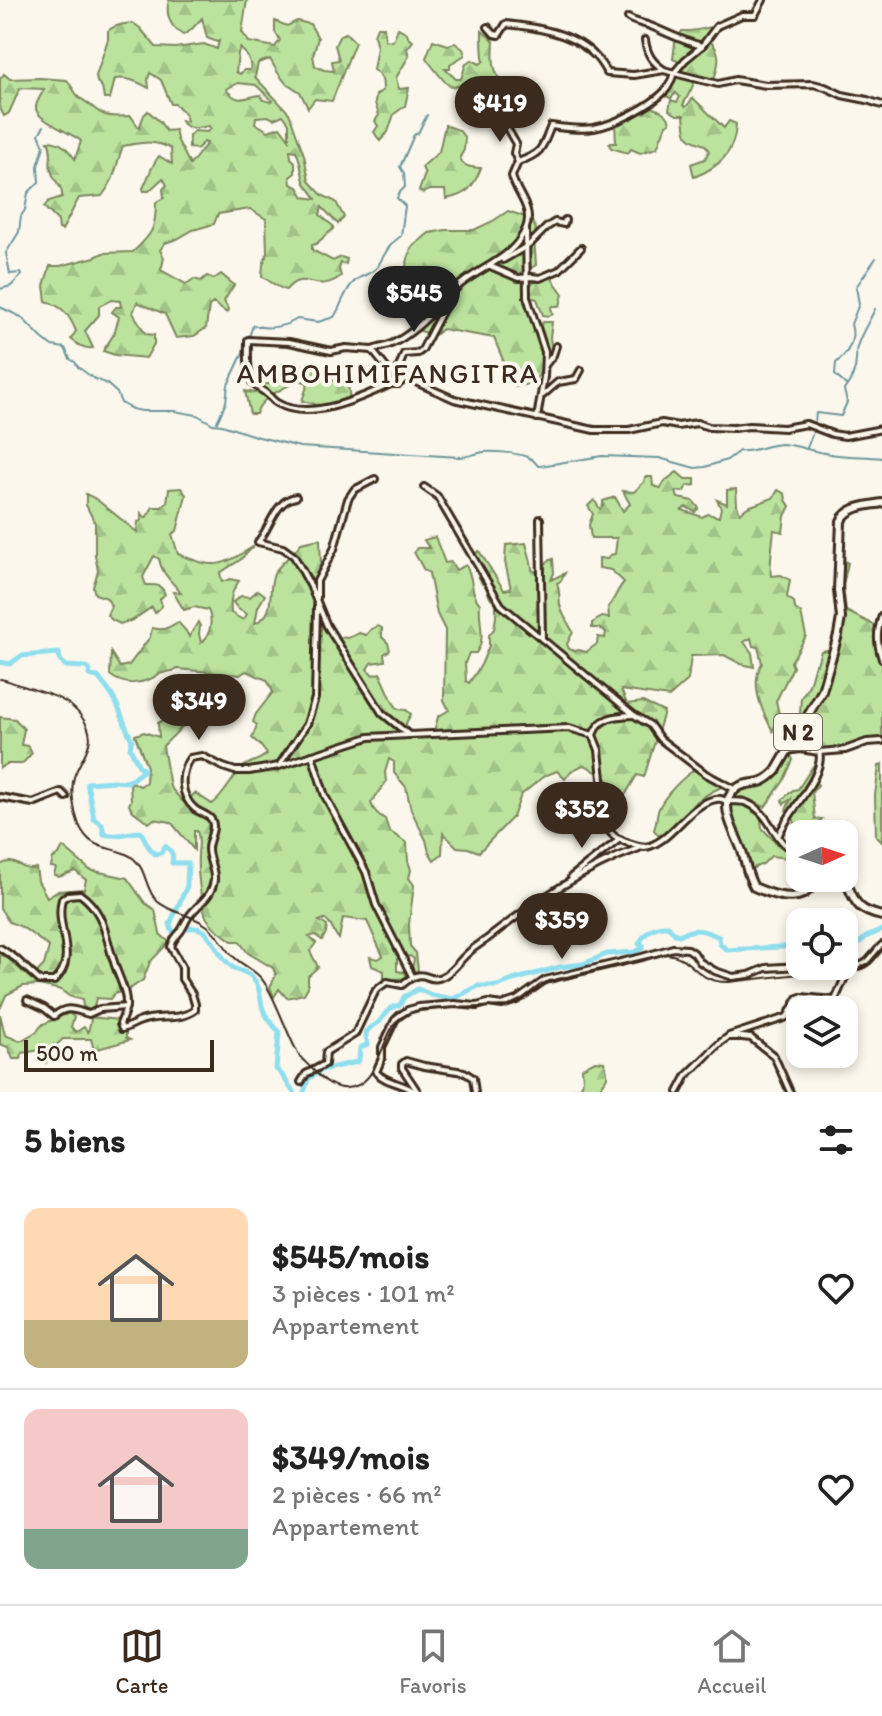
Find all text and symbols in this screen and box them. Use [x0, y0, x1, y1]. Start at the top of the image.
pin: $419 [453, 76, 547, 144]
text: $419 [473, 86, 527, 118]
pin: $545 [367, 266, 461, 334]
text: $545 [386, 276, 442, 308]
district label: AMBOHIMIFANGITRA [236, 356, 540, 390]
pin: $349 [152, 674, 246, 742]
text: $349 [171, 684, 227, 716]
road number: N 2 [774, 714, 822, 750]
pin: $352 [535, 782, 629, 850]
text: $352 [555, 792, 609, 824]
north arrow [786, 820, 858, 892]
map controls [786, 820, 858, 1068]
pin: $359 [515, 893, 609, 961]
text: $359 [535, 903, 589, 935]
button: locate [786, 908, 858, 980]
button: layers [786, 996, 858, 1068]
scale bar [24, 1036, 214, 1072]
text: 500 m [36, 1040, 98, 1067]
icon: filters [814, 1118, 858, 1162]
text: 5 biens [24, 1120, 125, 1161]
text: $545/mois [272, 1236, 429, 1277]
icon: home [88, 1240, 184, 1336]
icon: heart [814, 1266, 858, 1310]
text: 3 pièces · 101 m² [272, 1277, 455, 1309]
text: Appartement [272, 1309, 419, 1341]
text: $349/mois [272, 1437, 430, 1478]
icon: home [88, 1441, 184, 1537]
icon: heart [814, 1467, 858, 1511]
text: 2 pièces · 66 m² [272, 1478, 442, 1510]
text: Appartement [272, 1510, 419, 1542]
tab: Carte [116, 1624, 169, 1699]
tab: Favoris [400, 1624, 467, 1699]
tab: Accueil [698, 1624, 766, 1699]

